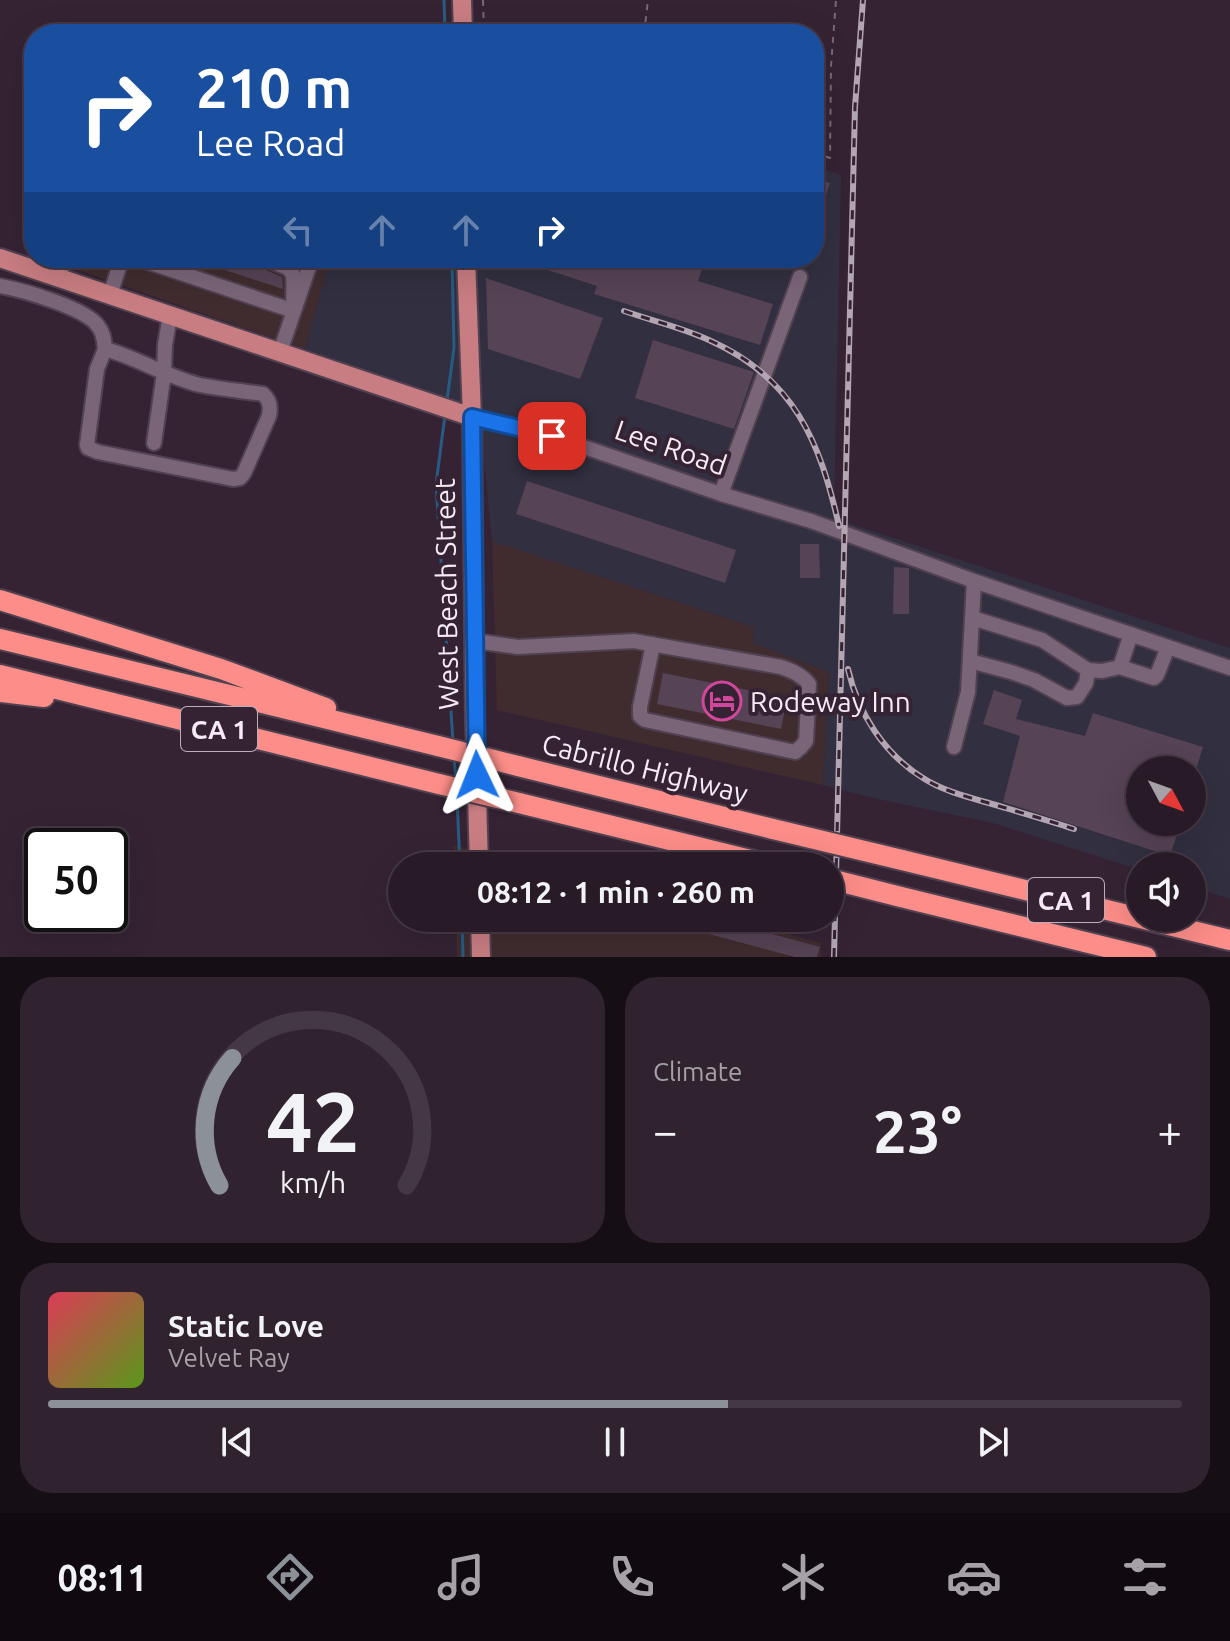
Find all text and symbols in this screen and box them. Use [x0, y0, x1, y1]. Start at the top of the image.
icon: right [64, 56, 168, 160]
text: 210 m [196, 56, 352, 119]
text: Lee Road [196, 122, 345, 163]
icon: left [276, 208, 320, 252]
icon: ahead [360, 208, 404, 252]
icon: ahead [444, 208, 488, 252]
icon: right [528, 208, 572, 252]
pin [518, 402, 586, 470]
street label: Lee Road [611, 413, 731, 481]
icon: arrive [530, 414, 574, 458]
street label: West Beach Street [428, 478, 464, 710]
hotel icon: Rodeway Inn [701, 680, 743, 722]
place label: Rodeway Inn [750, 686, 911, 717]
road number: CA 1 [181, 707, 257, 751]
street label: Cabrillo Highway [539, 727, 751, 809]
position arrow [435, 733, 519, 817]
north arrow [1126, 756, 1206, 836]
map controls [1126, 756, 1206, 932]
speed limit sign: 50 [24, 828, 128, 932]
button: sound [1126, 852, 1206, 932]
text: 08:12 · 1 min · 260 m [477, 875, 755, 909]
road number: CA 1 [1028, 878, 1104, 922]
text: Climate [653, 1057, 742, 1086]
text: 42 [266, 1074, 359, 1168]
text: 23° [873, 1097, 962, 1164]
text: − [653, 1106, 678, 1155]
text: + [1157, 1106, 1182, 1155]
text: km/h [280, 1166, 346, 1198]
text: Static Love [168, 1309, 324, 1343]
text: Velvet Ray [168, 1343, 290, 1372]
icon: previous [215, 1420, 259, 1464]
icon: pause [593, 1420, 637, 1464]
icon: next [971, 1420, 1015, 1464]
icon: directions [262, 1549, 318, 1605]
icon: music [433, 1549, 489, 1605]
icon: phone [604, 1549, 660, 1605]
icon: climate [775, 1549, 831, 1605]
icon: car [946, 1549, 1002, 1605]
icon: filters [1117, 1549, 1173, 1605]
text: 08:11 [57, 1557, 148, 1598]

